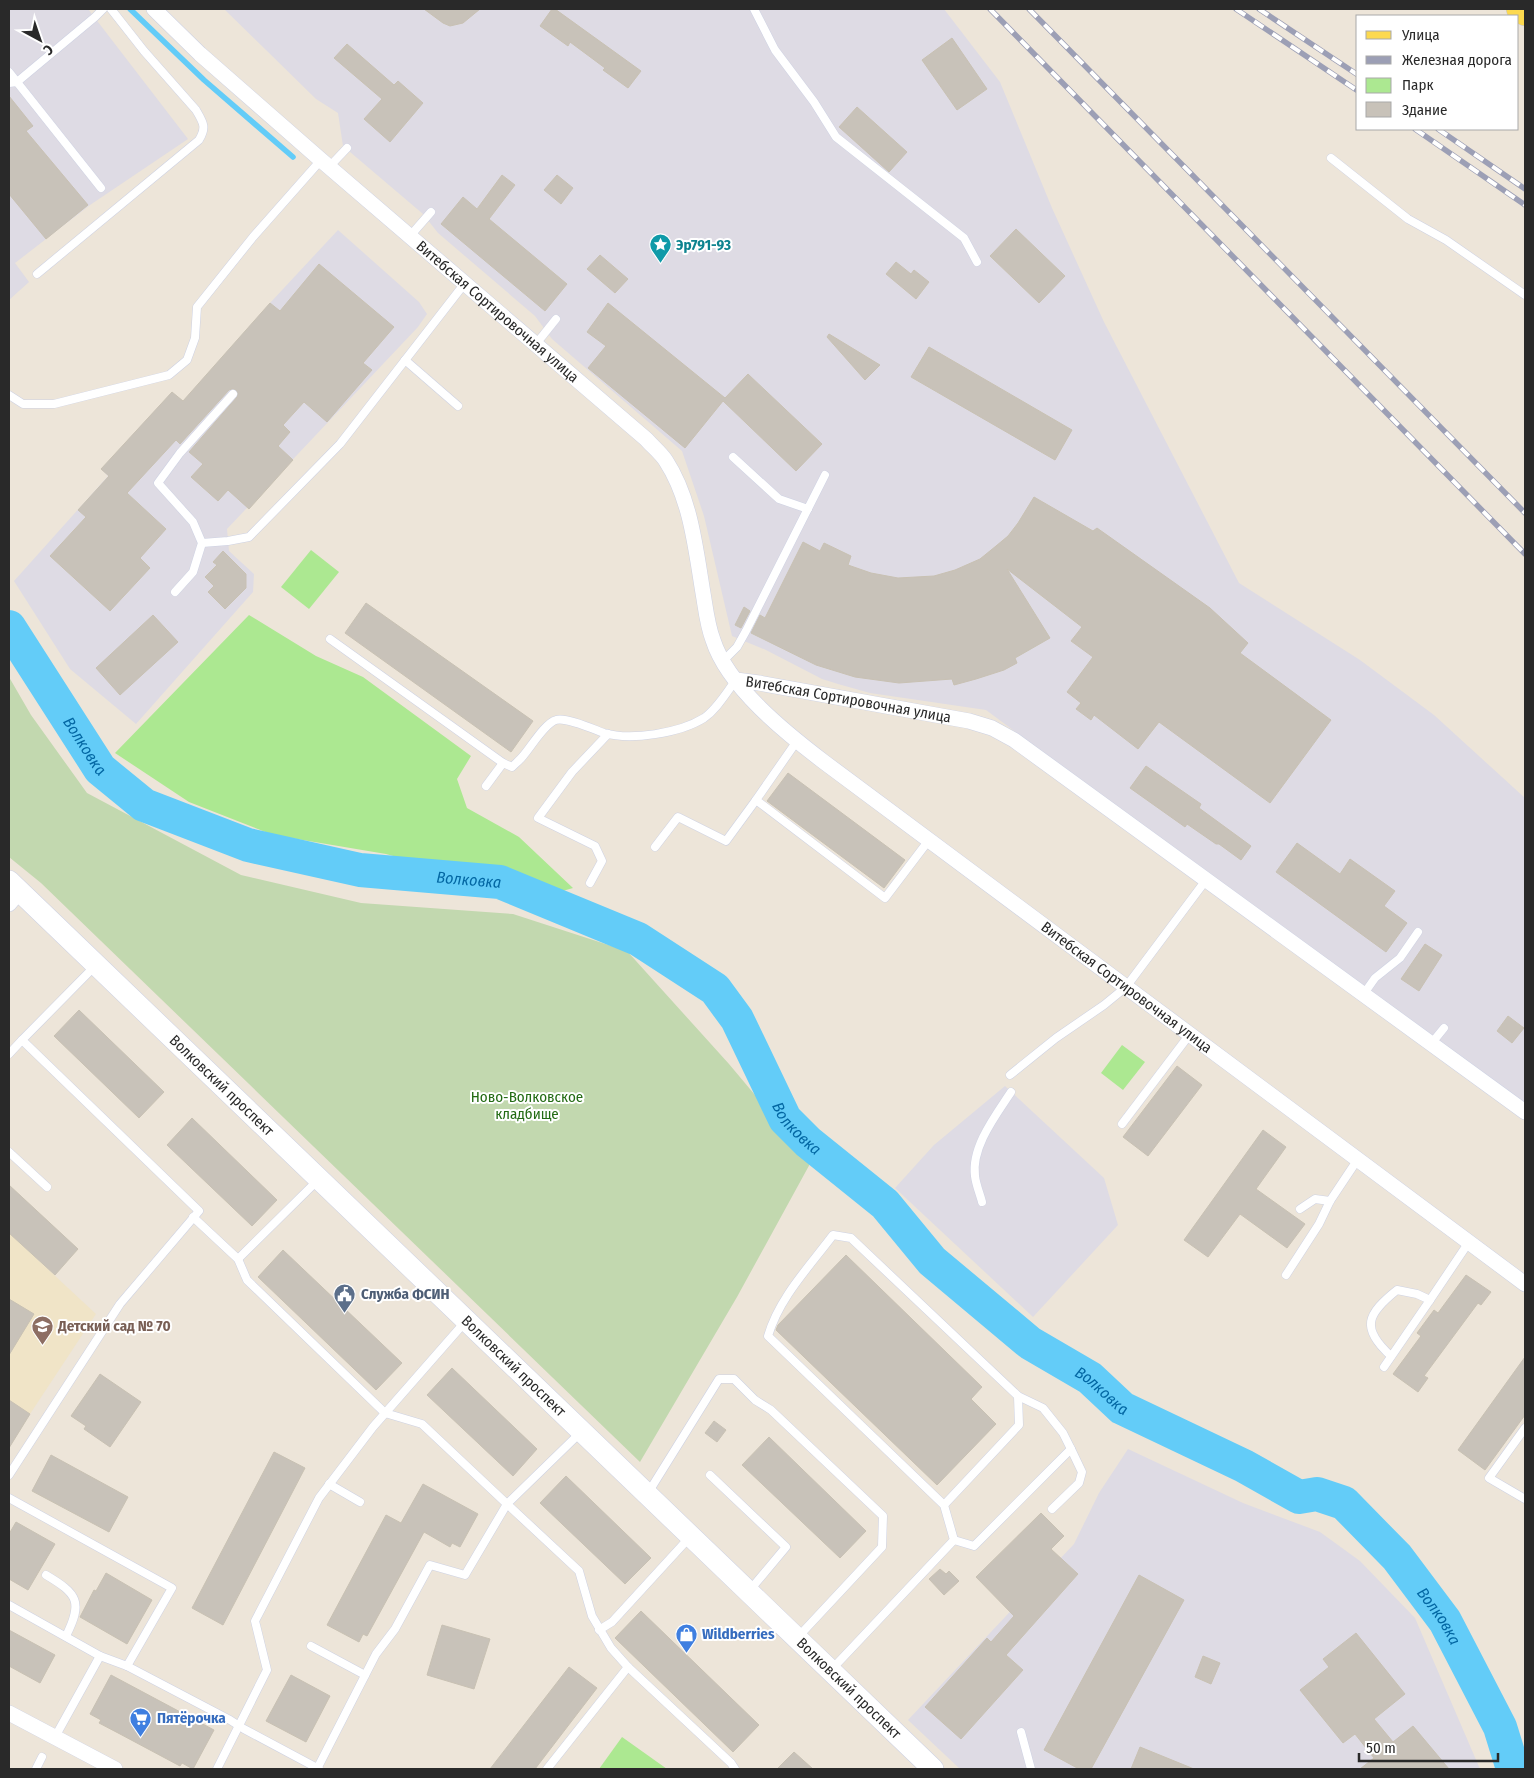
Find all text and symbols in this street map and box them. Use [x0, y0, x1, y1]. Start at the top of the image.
north arrow [15, 15, 65, 65]
legend [1356, 15, 1519, 130]
text: Улица [1401, 26, 1440, 44]
text: С [39, 41, 56, 59]
text: Железная дорога [1402, 51, 1512, 69]
text: Парк [1402, 76, 1433, 94]
text: Здание [1402, 101, 1448, 119]
place icon: Эр791-93 [648, 233, 672, 264]
place label: Эр791-93 [676, 236, 731, 254]
street label: Витебская Сортировочная улица [413, 237, 583, 386]
street label: Витебская Сортировочная улица [745, 672, 953, 727]
water label: Волковка [60, 713, 110, 779]
water label: Волковка [436, 867, 502, 892]
street label: Витебская Сортировочная улица [1038, 918, 1216, 1057]
street label: Волковский проспект [166, 1031, 278, 1140]
park label: Ново-Волковское кладбище [471, 1088, 583, 1123]
water label: Волковка [769, 1099, 825, 1158]
public building icon: Служба ФСИН [333, 1282, 357, 1313]
place label: Служба ФСИН [361, 1285, 450, 1303]
street label: Волковский проспект [458, 1312, 570, 1421]
school or university icon: Детский сад № 70 [30, 1314, 54, 1345]
place label: Детский сад № 70 [57, 1317, 171, 1335]
water label: Волковка [1072, 1362, 1131, 1419]
water label: Волковка [1413, 1583, 1465, 1648]
shop icon: Wildberries [674, 1622, 698, 1653]
place label: Wildberries [702, 1625, 775, 1643]
street label: Волковский проспект [793, 1634, 906, 1743]
supermarket icon: Пятёрочка [129, 1706, 153, 1737]
place label: Пятёрочка [157, 1709, 226, 1727]
scale bar [1359, 1730, 1498, 1762]
text: 50 m [1366, 1739, 1396, 1757]

